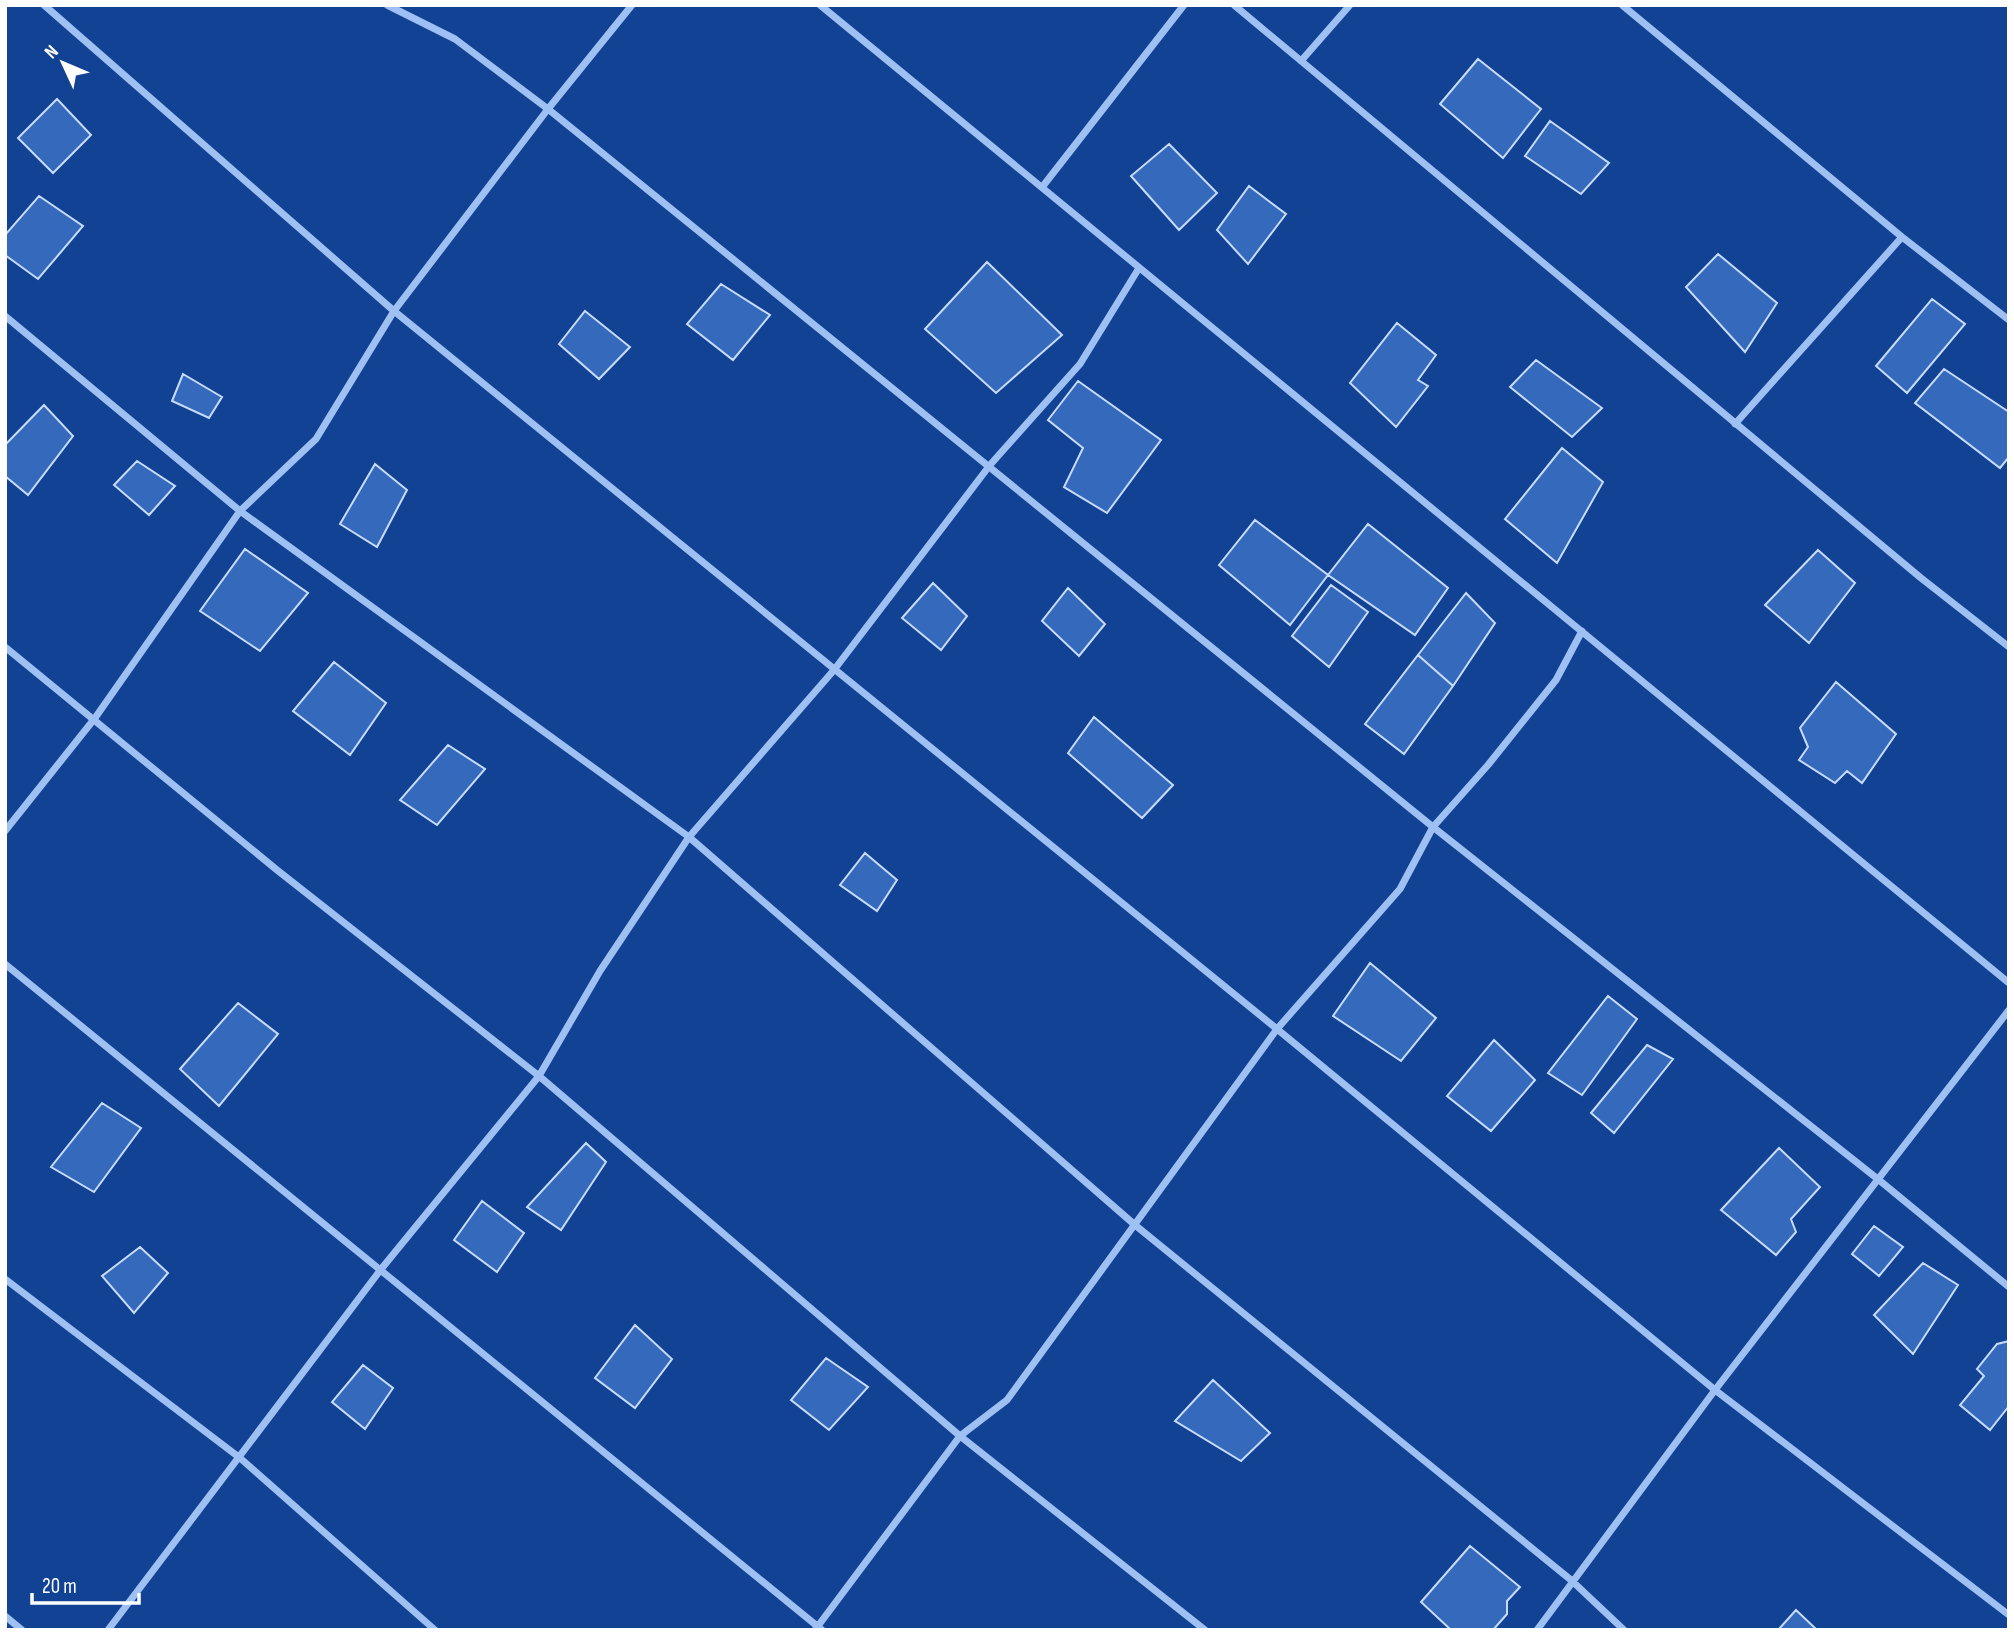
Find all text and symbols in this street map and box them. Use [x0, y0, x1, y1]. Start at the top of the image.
north arrow [28, 28, 98, 98]
text: N [40, 41, 64, 64]
scale bar [32, 1562, 138, 1606]
text: 20 m [42, 1574, 77, 1599]

